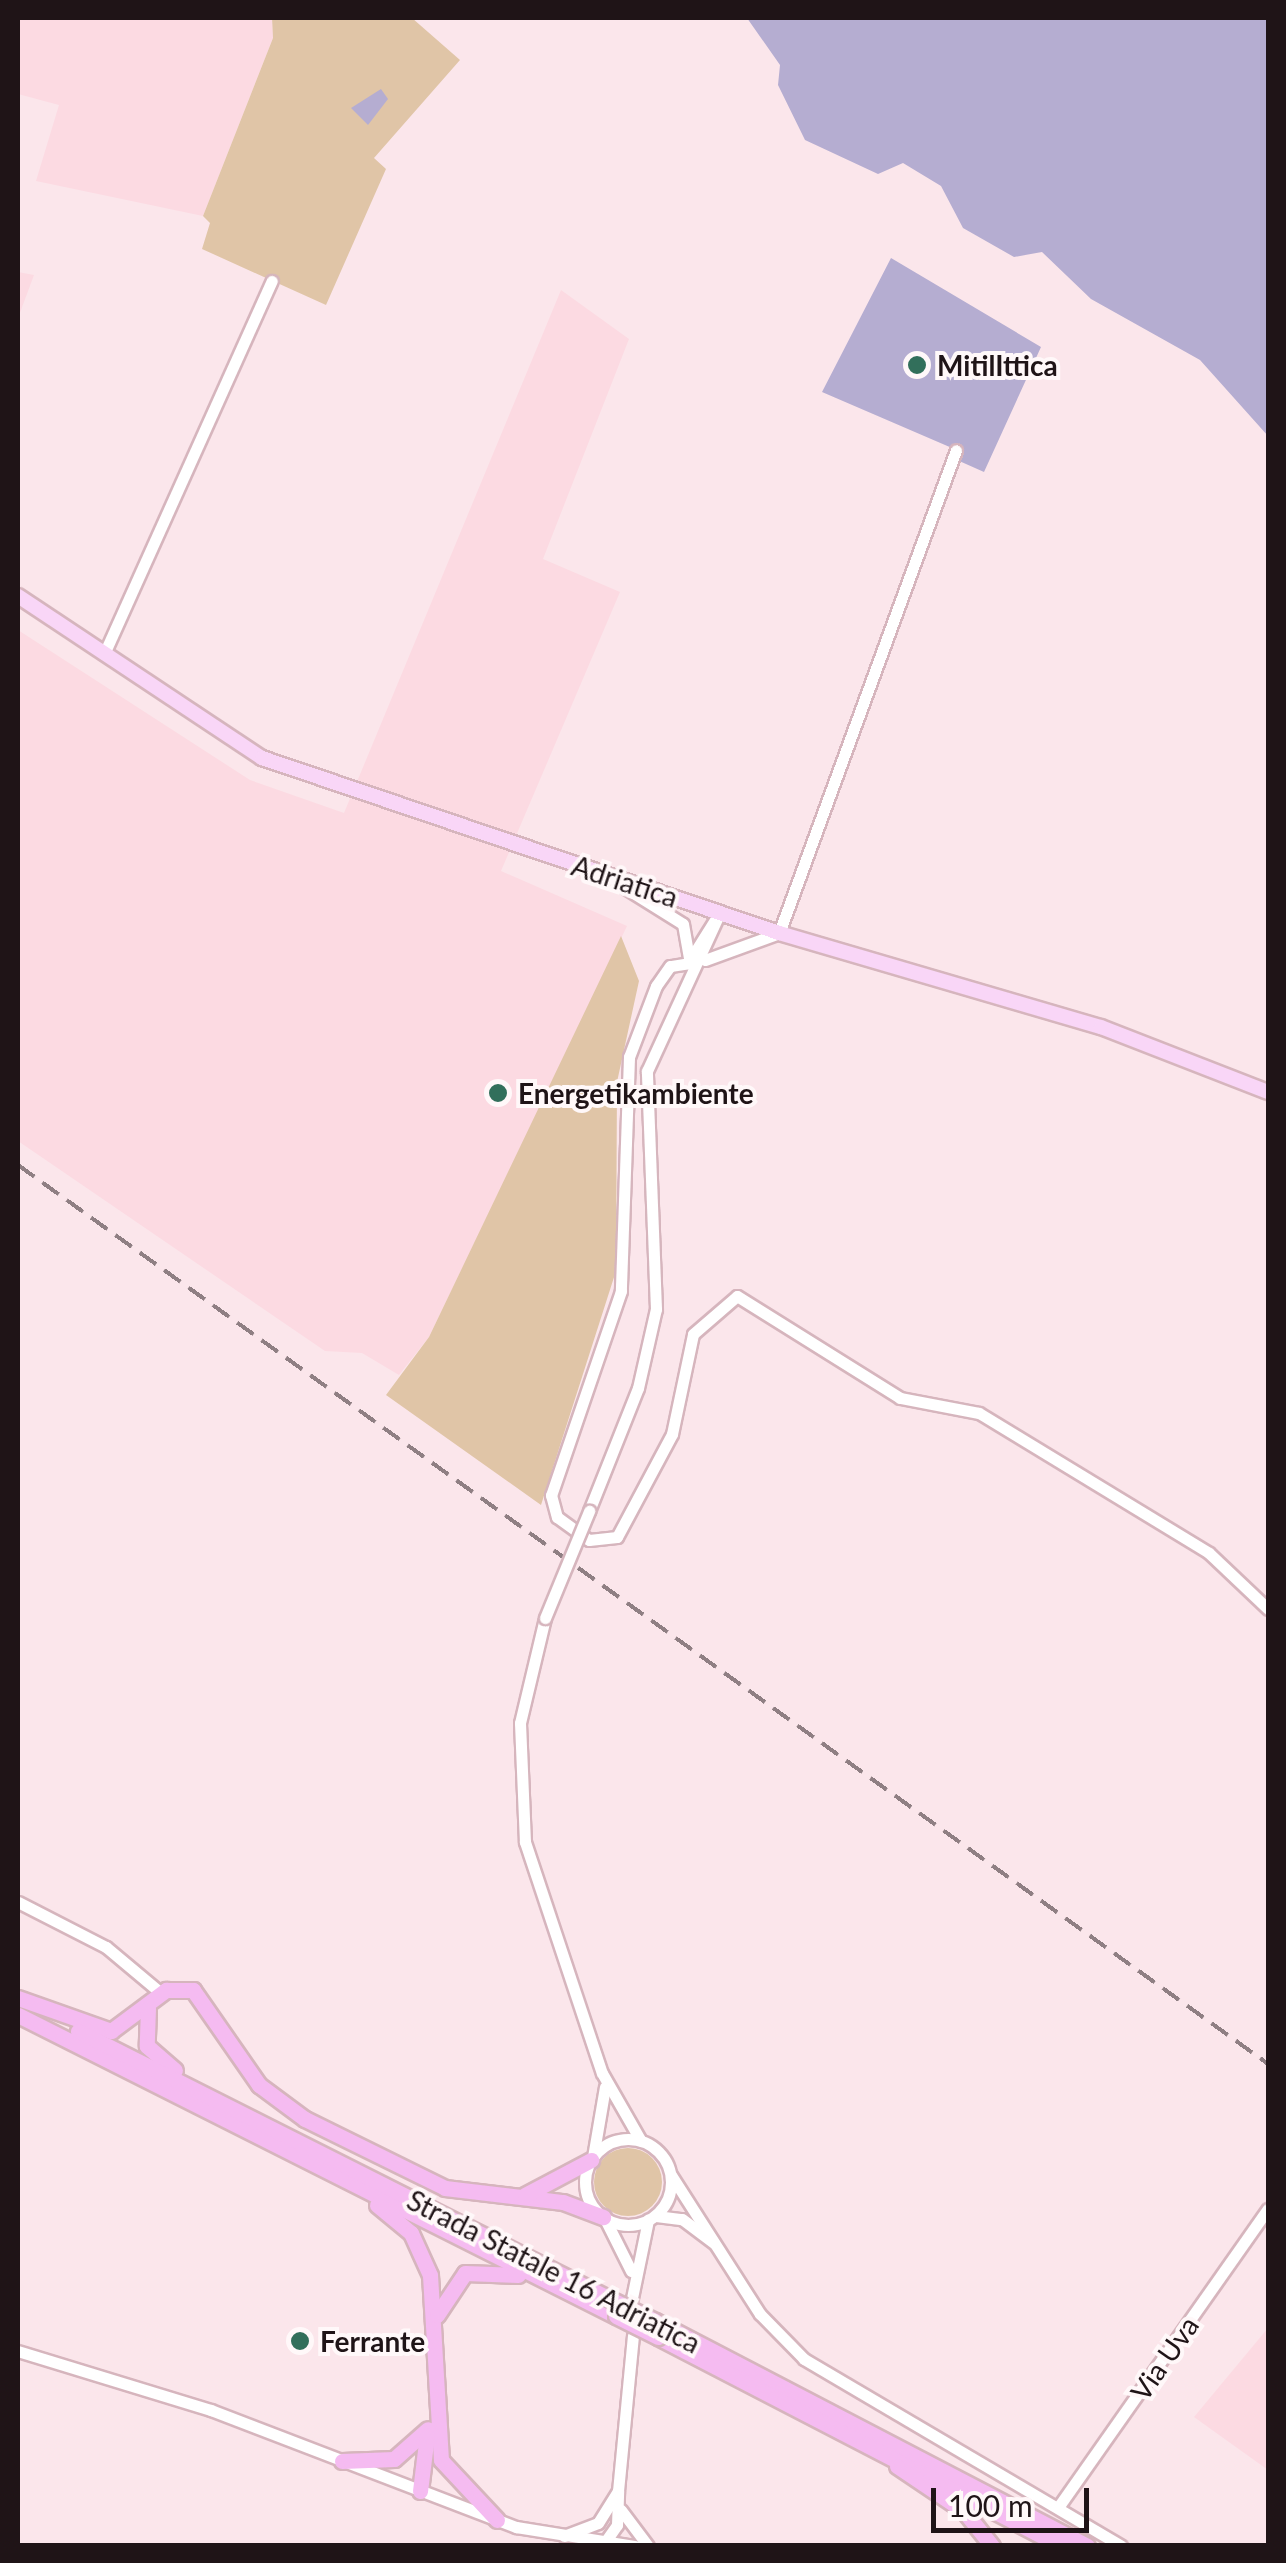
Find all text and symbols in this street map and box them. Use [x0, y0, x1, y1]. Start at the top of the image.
place label: MitilIttica [937, 348, 1058, 382]
marker: MitilIttica [906, 354, 928, 376]
street label: Adriatica [568, 848, 682, 914]
place label: Energetikambiente [518, 1076, 754, 1110]
marker: Energetikambiente [487, 1082, 509, 1104]
street label: Strada Statale 16 Adriatica [401, 2182, 707, 2360]
street label: Via Uva [1123, 2309, 1205, 2407]
place label: Ferrante [320, 2324, 425, 2358]
marker: Ferrante [289, 2330, 311, 2352]
scale bar [936, 2468, 1094, 2530]
text: 100 m [948, 2487, 1033, 2523]

